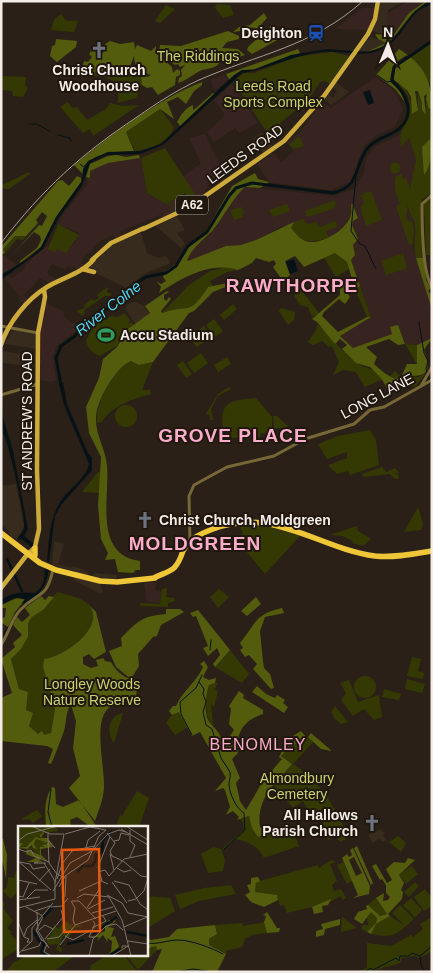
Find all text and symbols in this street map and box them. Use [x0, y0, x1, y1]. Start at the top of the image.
north arrow [363, 20, 413, 70]
station icon: Deighton [306, 23, 326, 43]
text: N [383, 24, 393, 40]
place label: Deighton [241, 25, 302, 41]
church icon: Christ Church Woodhouse [89, 40, 109, 60]
park label: The Riddings [157, 48, 239, 64]
place label: Christ Church Woodhouse [52, 62, 146, 94]
park label: Leeds Road Sports Complex [223, 78, 323, 110]
street label: LEEDS ROAD [204, 121, 286, 187]
road number: A62 [176, 196, 208, 214]
district label: RAWTHORPE [226, 275, 358, 296]
water label: River Colne [72, 277, 144, 339]
sports icon: Accu Stadium [96, 325, 116, 345]
place label: Accu Stadium [120, 327, 213, 343]
street label: ST ANDREW'S ROAD [19, 351, 35, 491]
street label: LONG LANE [338, 370, 416, 422]
district label: GROVE PLACE [158, 425, 308, 446]
church icon: Christ Church, Moldgreen [135, 510, 155, 530]
place label: Christ Church, Moldgreen [159, 512, 331, 528]
district label: MOLDGREEN [129, 533, 261, 554]
park label: Longley Woods Nature Reserve [43, 676, 141, 708]
district label: BENOMLEY [210, 736, 306, 753]
park label: Almondbury Cemetery [260, 770, 334, 802]
place label: All Hallows Parish Church [262, 807, 358, 839]
church icon: All Hallows Parish Church [362, 813, 382, 833]
inset map [18, 826, 148, 956]

